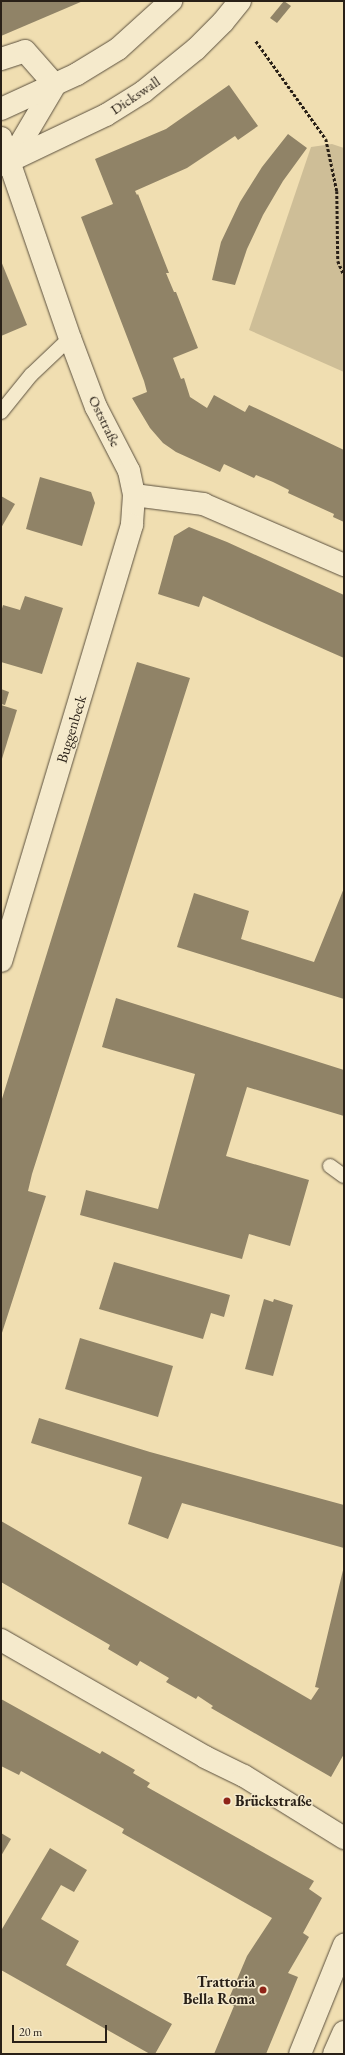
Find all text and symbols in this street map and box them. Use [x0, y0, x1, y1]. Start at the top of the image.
street label: Dickswall [107, 72, 163, 118]
street label: Oststraße [85, 392, 125, 450]
street label: Buggenbeck [52, 693, 90, 765]
place label: Brückstraße [235, 1792, 312, 1810]
marker: Brückstraße [222, 1796, 232, 1806]
place label: Trattoria Bella Roma [183, 1972, 255, 2007]
marker: Trattoria Bella Roma [258, 1985, 268, 1995]
scale bar [14, 2017, 109, 2043]
text: 20 m [19, 2024, 42, 2040]

